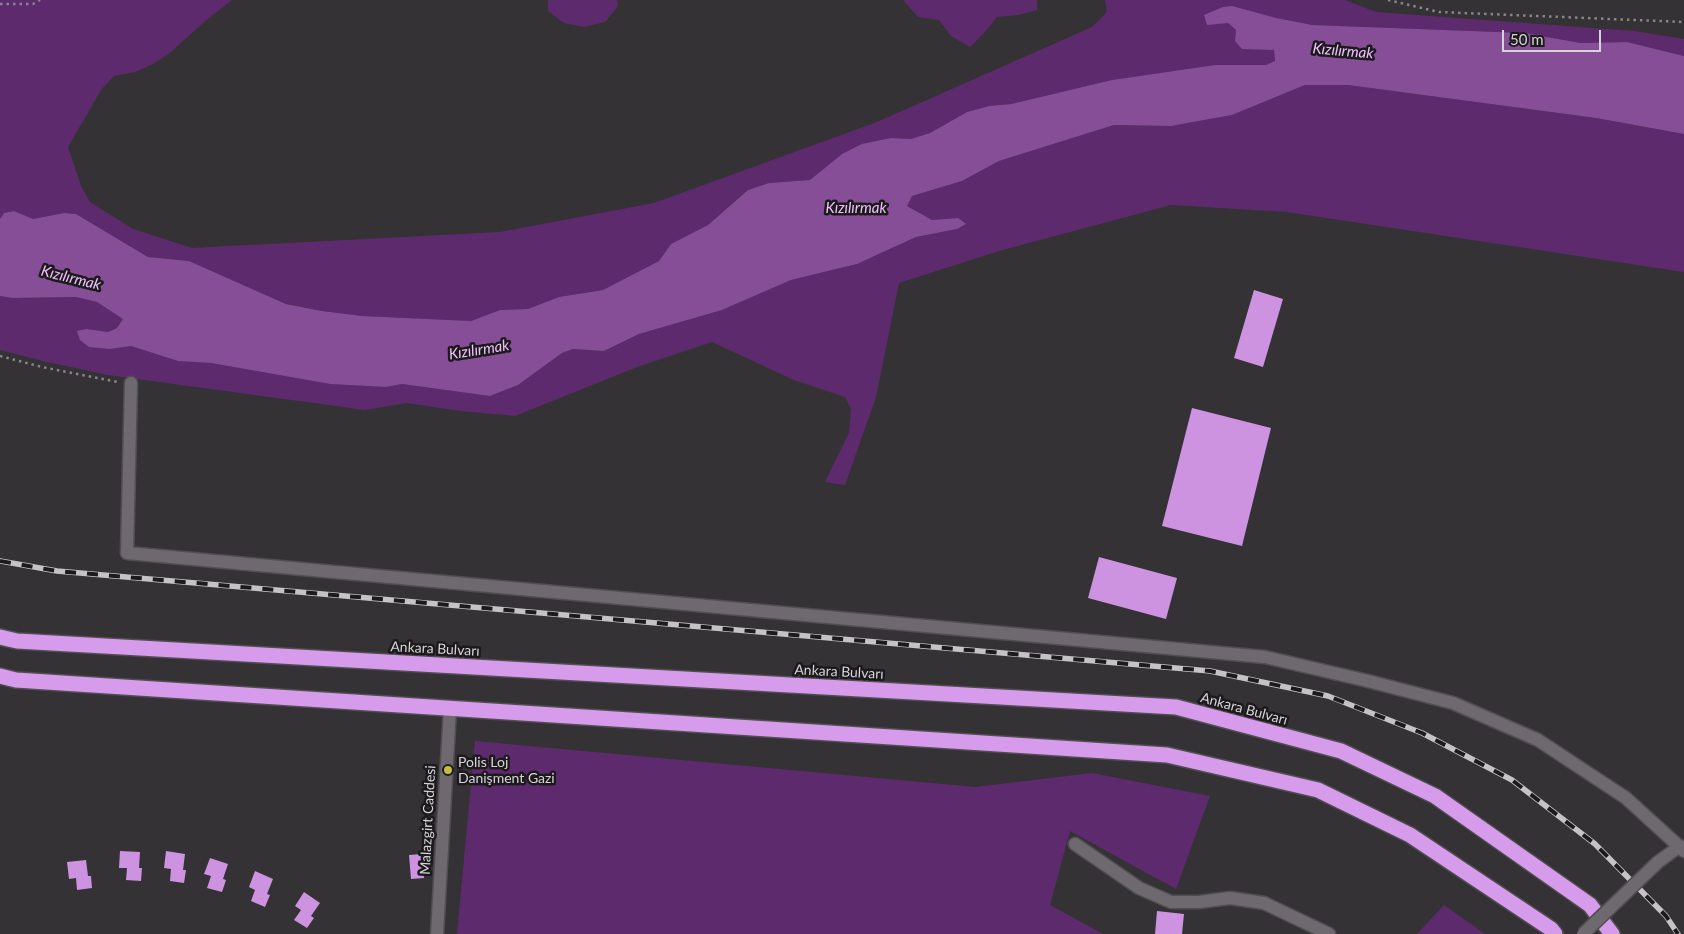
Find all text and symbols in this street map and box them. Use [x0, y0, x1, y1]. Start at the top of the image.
scale bar [1504, 20, 1603, 52]
text: 50 m [1510, 30, 1544, 48]
water label: Kızılırmak [1312, 39, 1374, 63]
water label: Kızılırmak [825, 199, 887, 217]
water label: Kızılırmak [39, 262, 103, 294]
water label: Kızılırmak [447, 336, 511, 364]
street label: Ankara Bulvarı [390, 638, 480, 660]
street label: Ankara Bulvarı [794, 661, 884, 683]
street label: Ankara Bulvarı [1199, 689, 1289, 729]
place label: Polis Loj Danişment Gazi [458, 754, 555, 786]
marker: Polis Loj Danişment Gazi [442, 764, 454, 776]
street label: Malazgirt Caddesi [417, 765, 439, 875]

